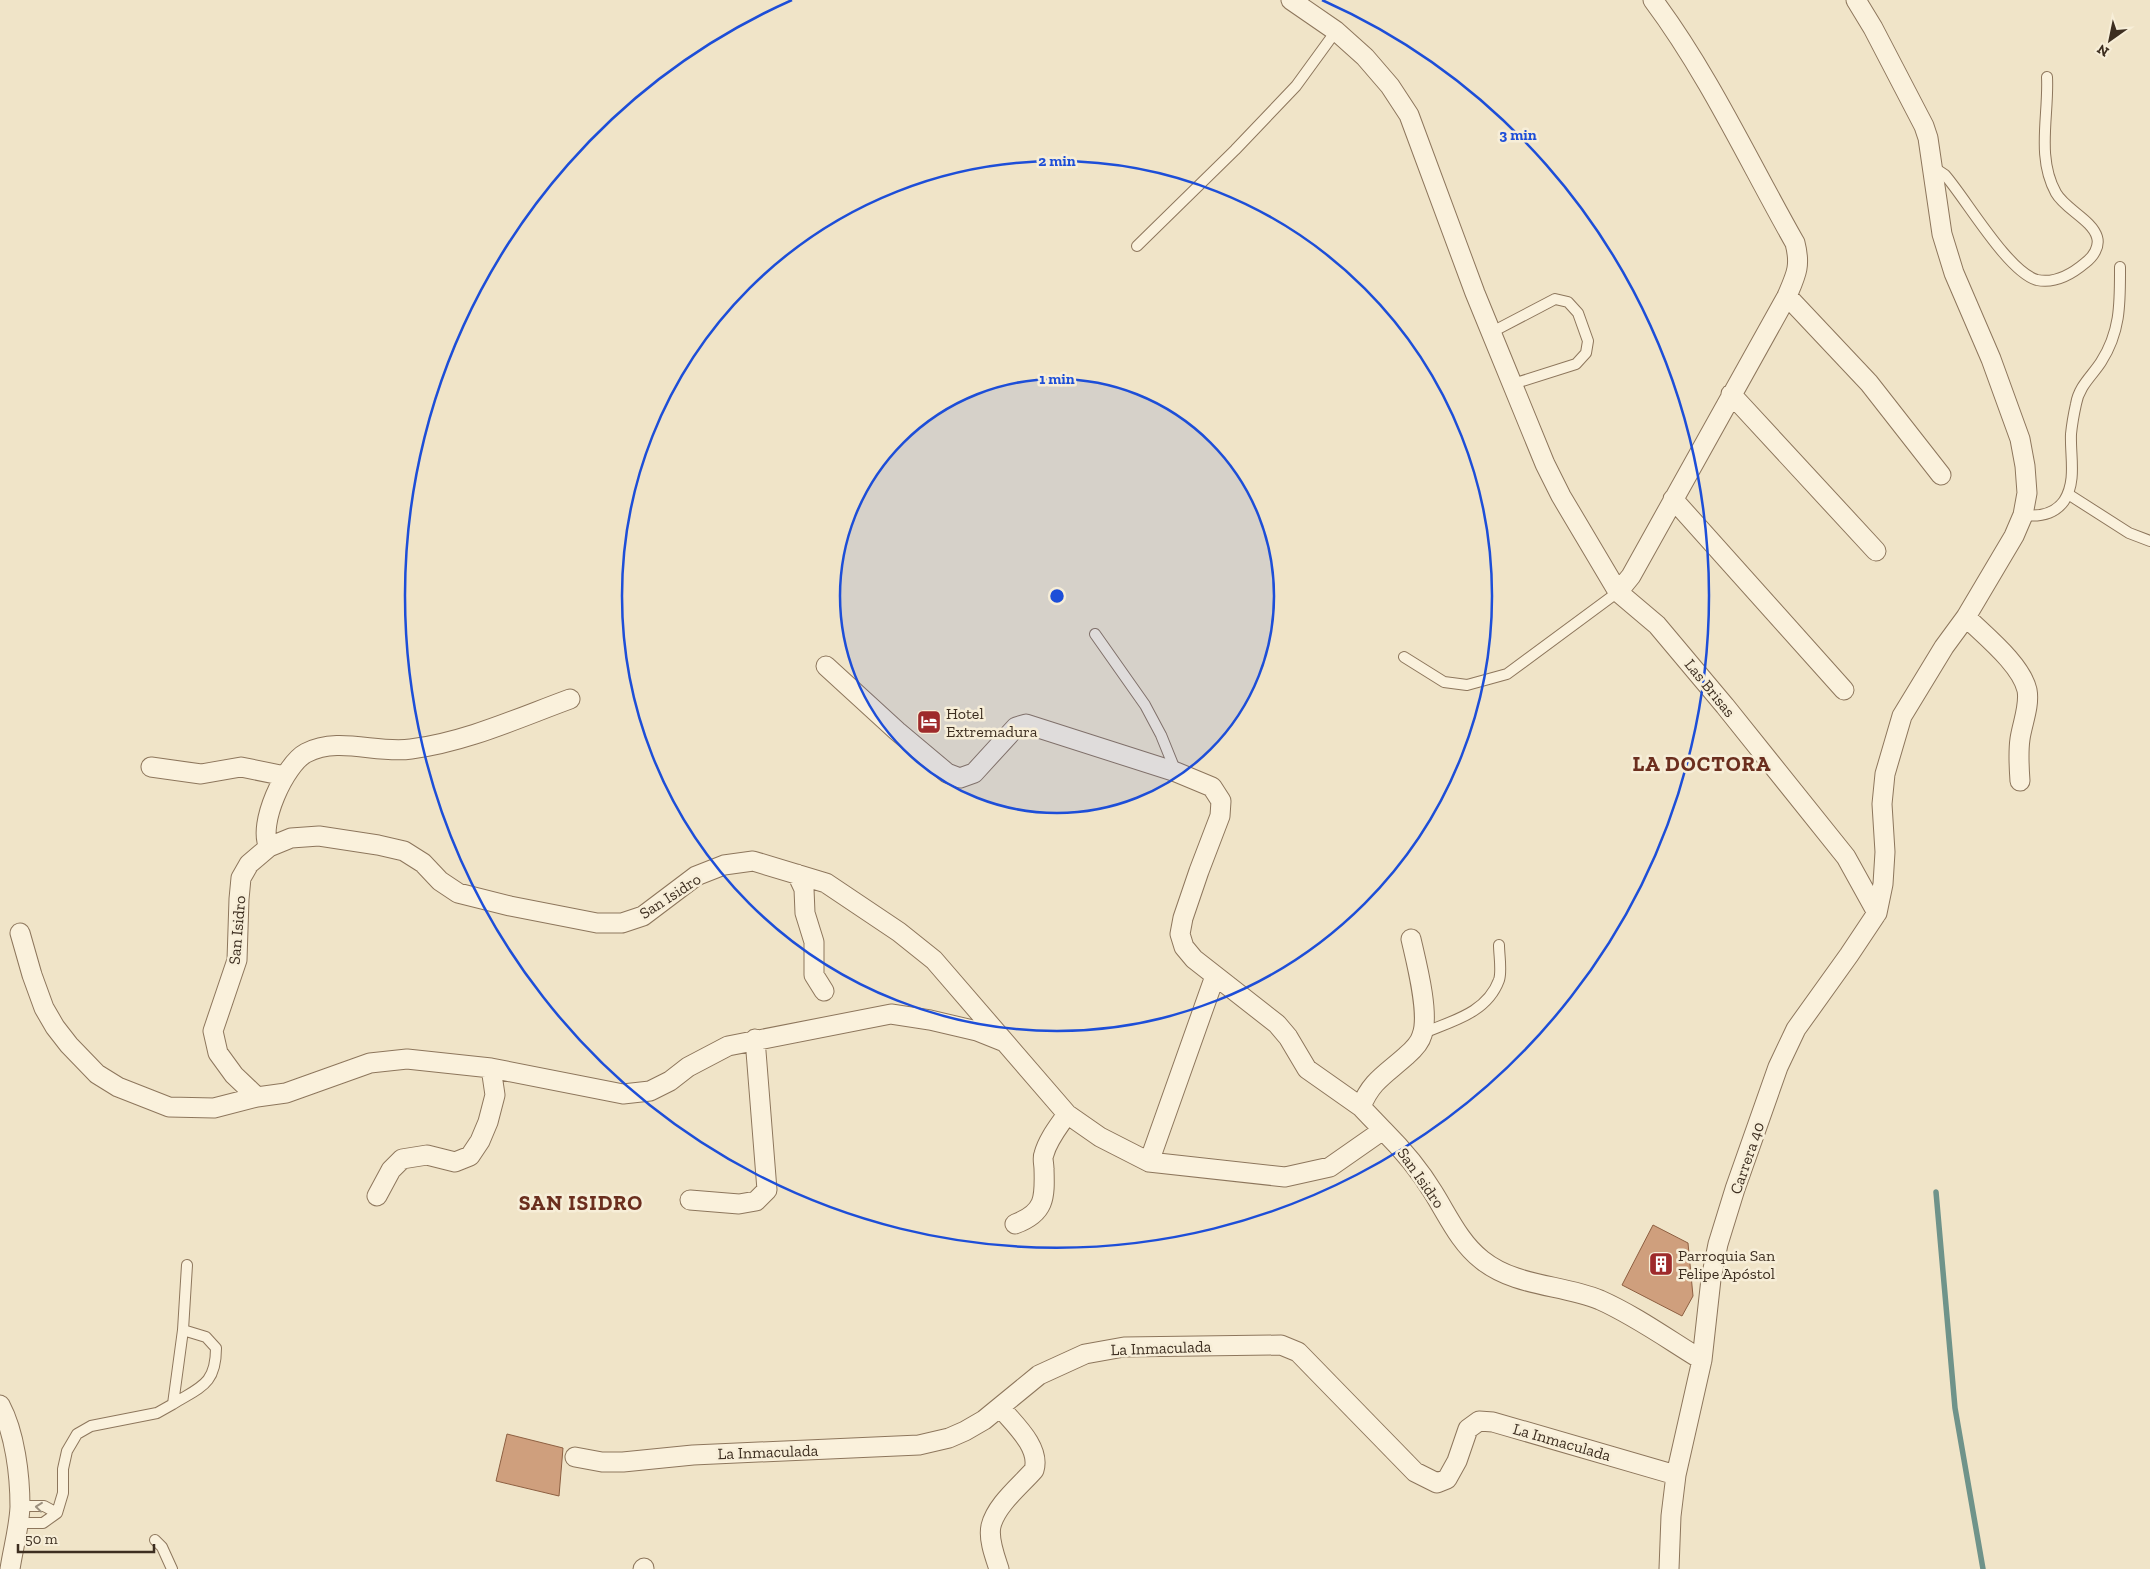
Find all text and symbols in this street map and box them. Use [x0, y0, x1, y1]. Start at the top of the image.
north arrow [2085, 15, 2135, 65]
text: N [2094, 40, 2112, 61]
text: 3 min [1499, 126, 1537, 144]
text: 2 min [1038, 152, 1076, 170]
text: 1 min [1039, 370, 1075, 388]
centre of rings [1048, 587, 1066, 605]
street label: Las Brisas [1681, 655, 1739, 721]
place label: Hotel Extremadura [946, 704, 1038, 741]
hotel icon: Hotel Extremadura [916, 709, 942, 735]
district label: LA DOCTORA [1633, 751, 1771, 776]
street label: San Isidro [636, 869, 704, 923]
street label: San Isidro [225, 895, 249, 965]
street label: Carrera 40 [1726, 1119, 1768, 1197]
street label: San Isidro [1393, 1144, 1449, 1212]
district label: SAN ISIDRO [519, 1190, 643, 1215]
place label: Parroquia San Felipe Apóstol [1678, 1246, 1776, 1283]
building icon: Parroquia San Felipe Apóstol [1648, 1251, 1674, 1277]
street label: La Inmaculada [1110, 1337, 1212, 1359]
street label: La Inmaculada [1511, 1419, 1613, 1465]
street label: La Inmaculada [717, 1441, 819, 1463]
one-way arrow [35, 1502, 43, 1513]
scale bar [18, 1522, 154, 1554]
text: 50 m [25, 1530, 58, 1548]

